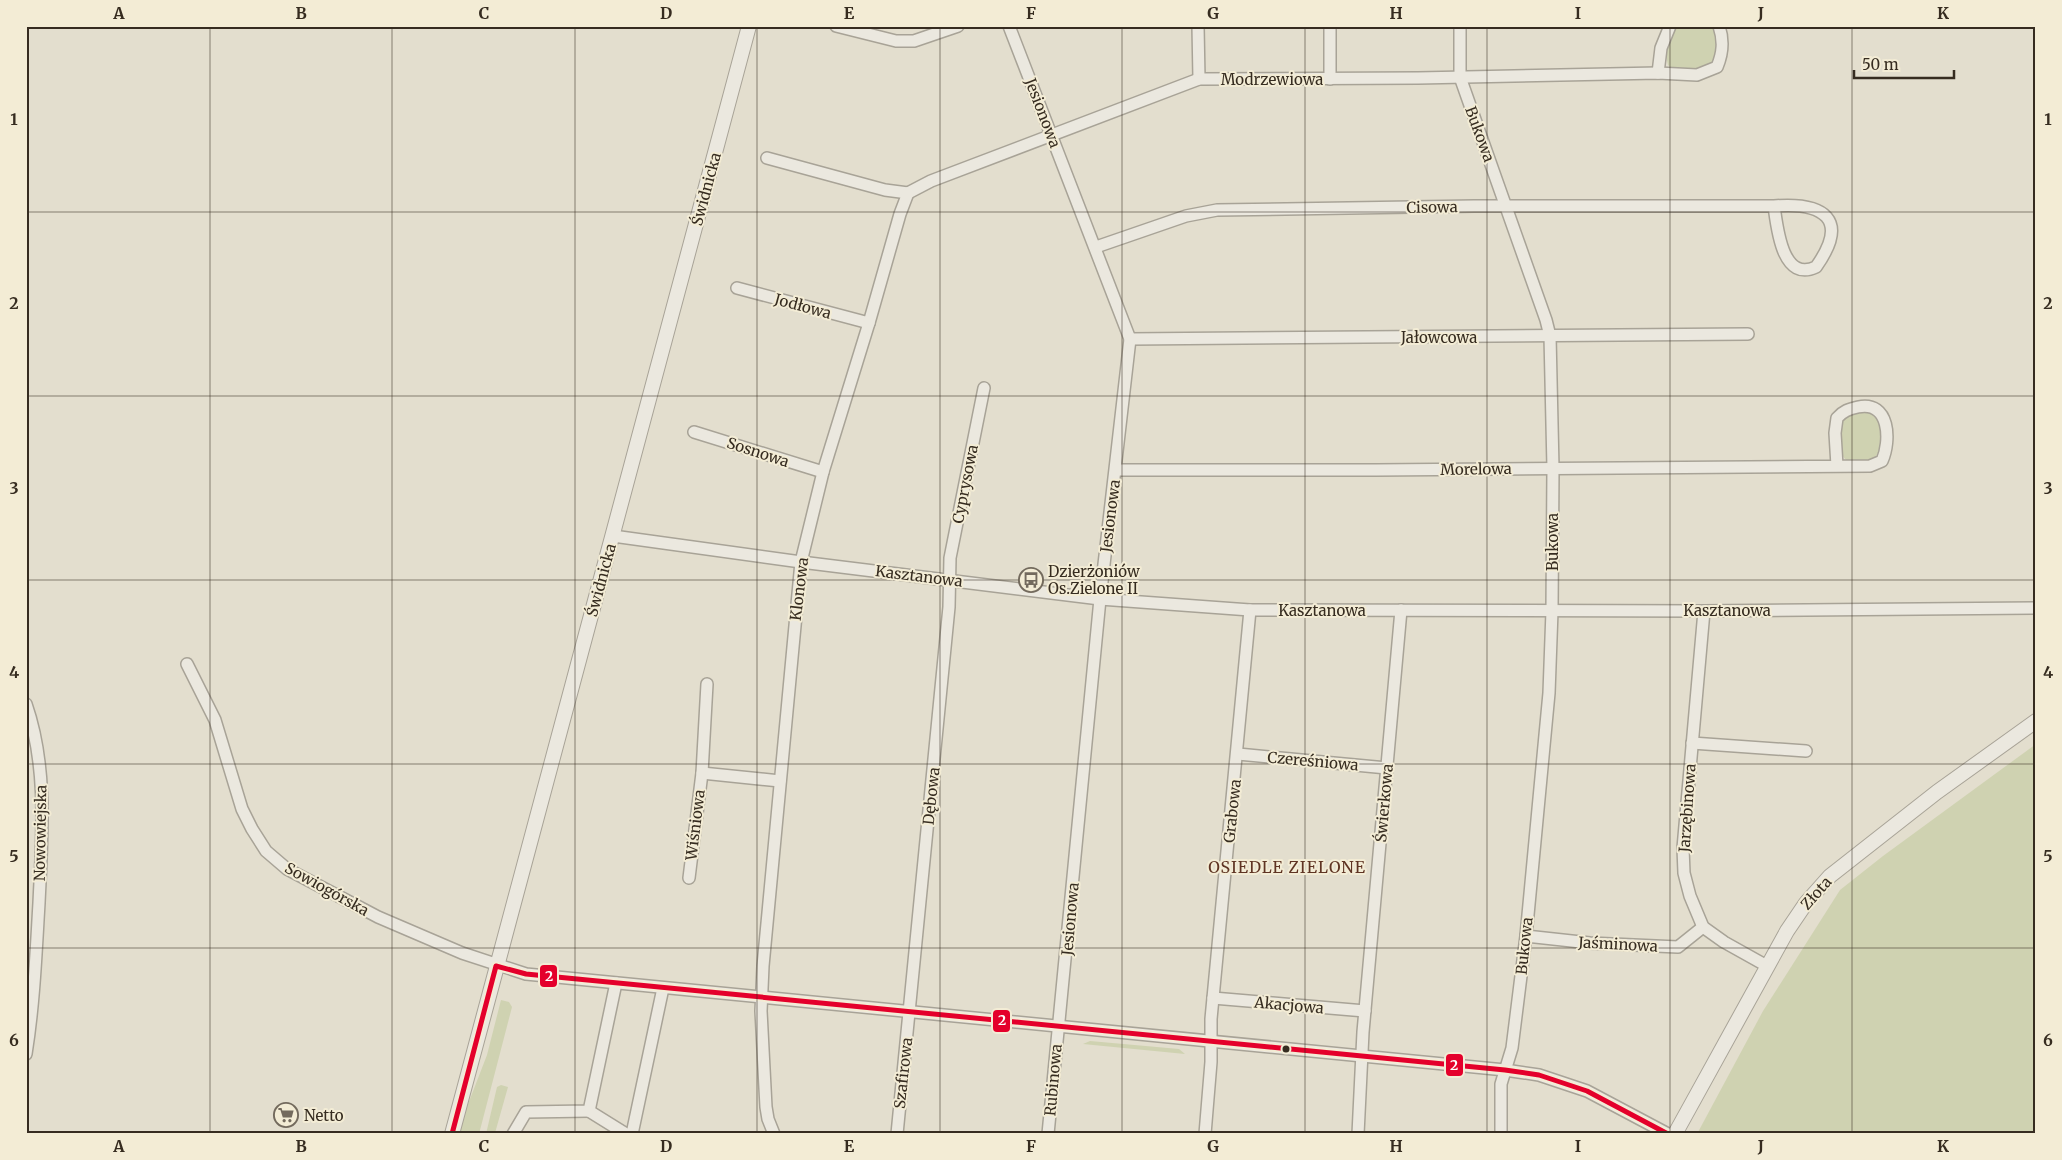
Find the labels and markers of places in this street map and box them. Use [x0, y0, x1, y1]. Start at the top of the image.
place label: Dzierżoniów Os.Zielone II [1048, 562, 1140, 598]
bus stop icon: Dzierżoniów Os.Zielone II [1018, 567, 1044, 593]
unlabelled marker [1281, 1044, 1291, 1054]
supermarket icon: Netto [273, 1102, 299, 1128]
place label: Netto [304, 1106, 344, 1125]

